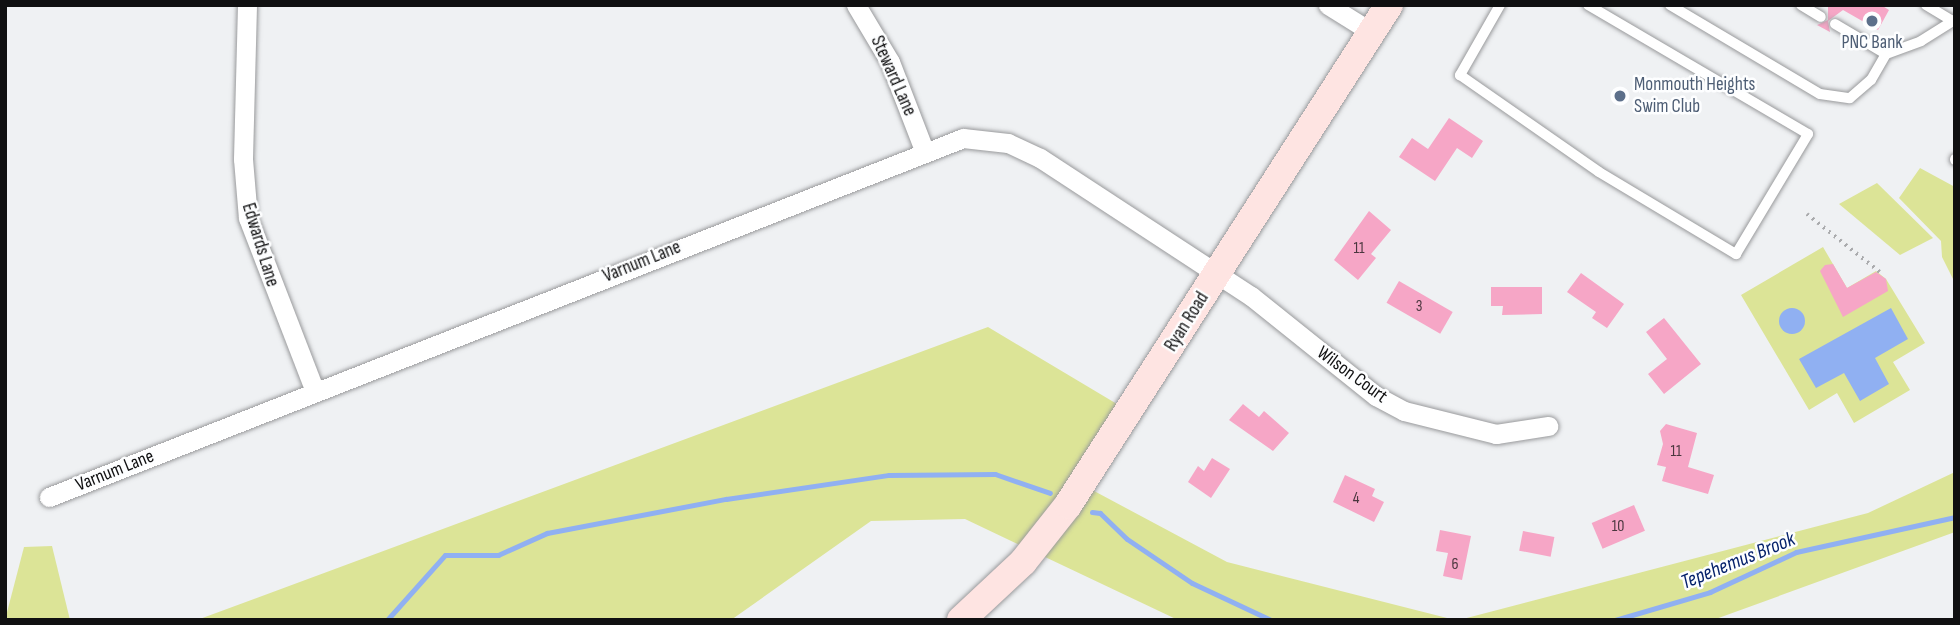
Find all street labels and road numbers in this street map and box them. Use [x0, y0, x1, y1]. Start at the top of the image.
street label: Steward Lane [865, 32, 921, 120]
street label: Edwards Lane [236, 200, 284, 290]
street label: Varnum Lane [600, 236, 684, 288]
street label: Ryan Road [1160, 288, 1214, 356]
street label: Wilson Court [1312, 342, 1392, 408]
street label: Varnum Lane [73, 445, 157, 497]

